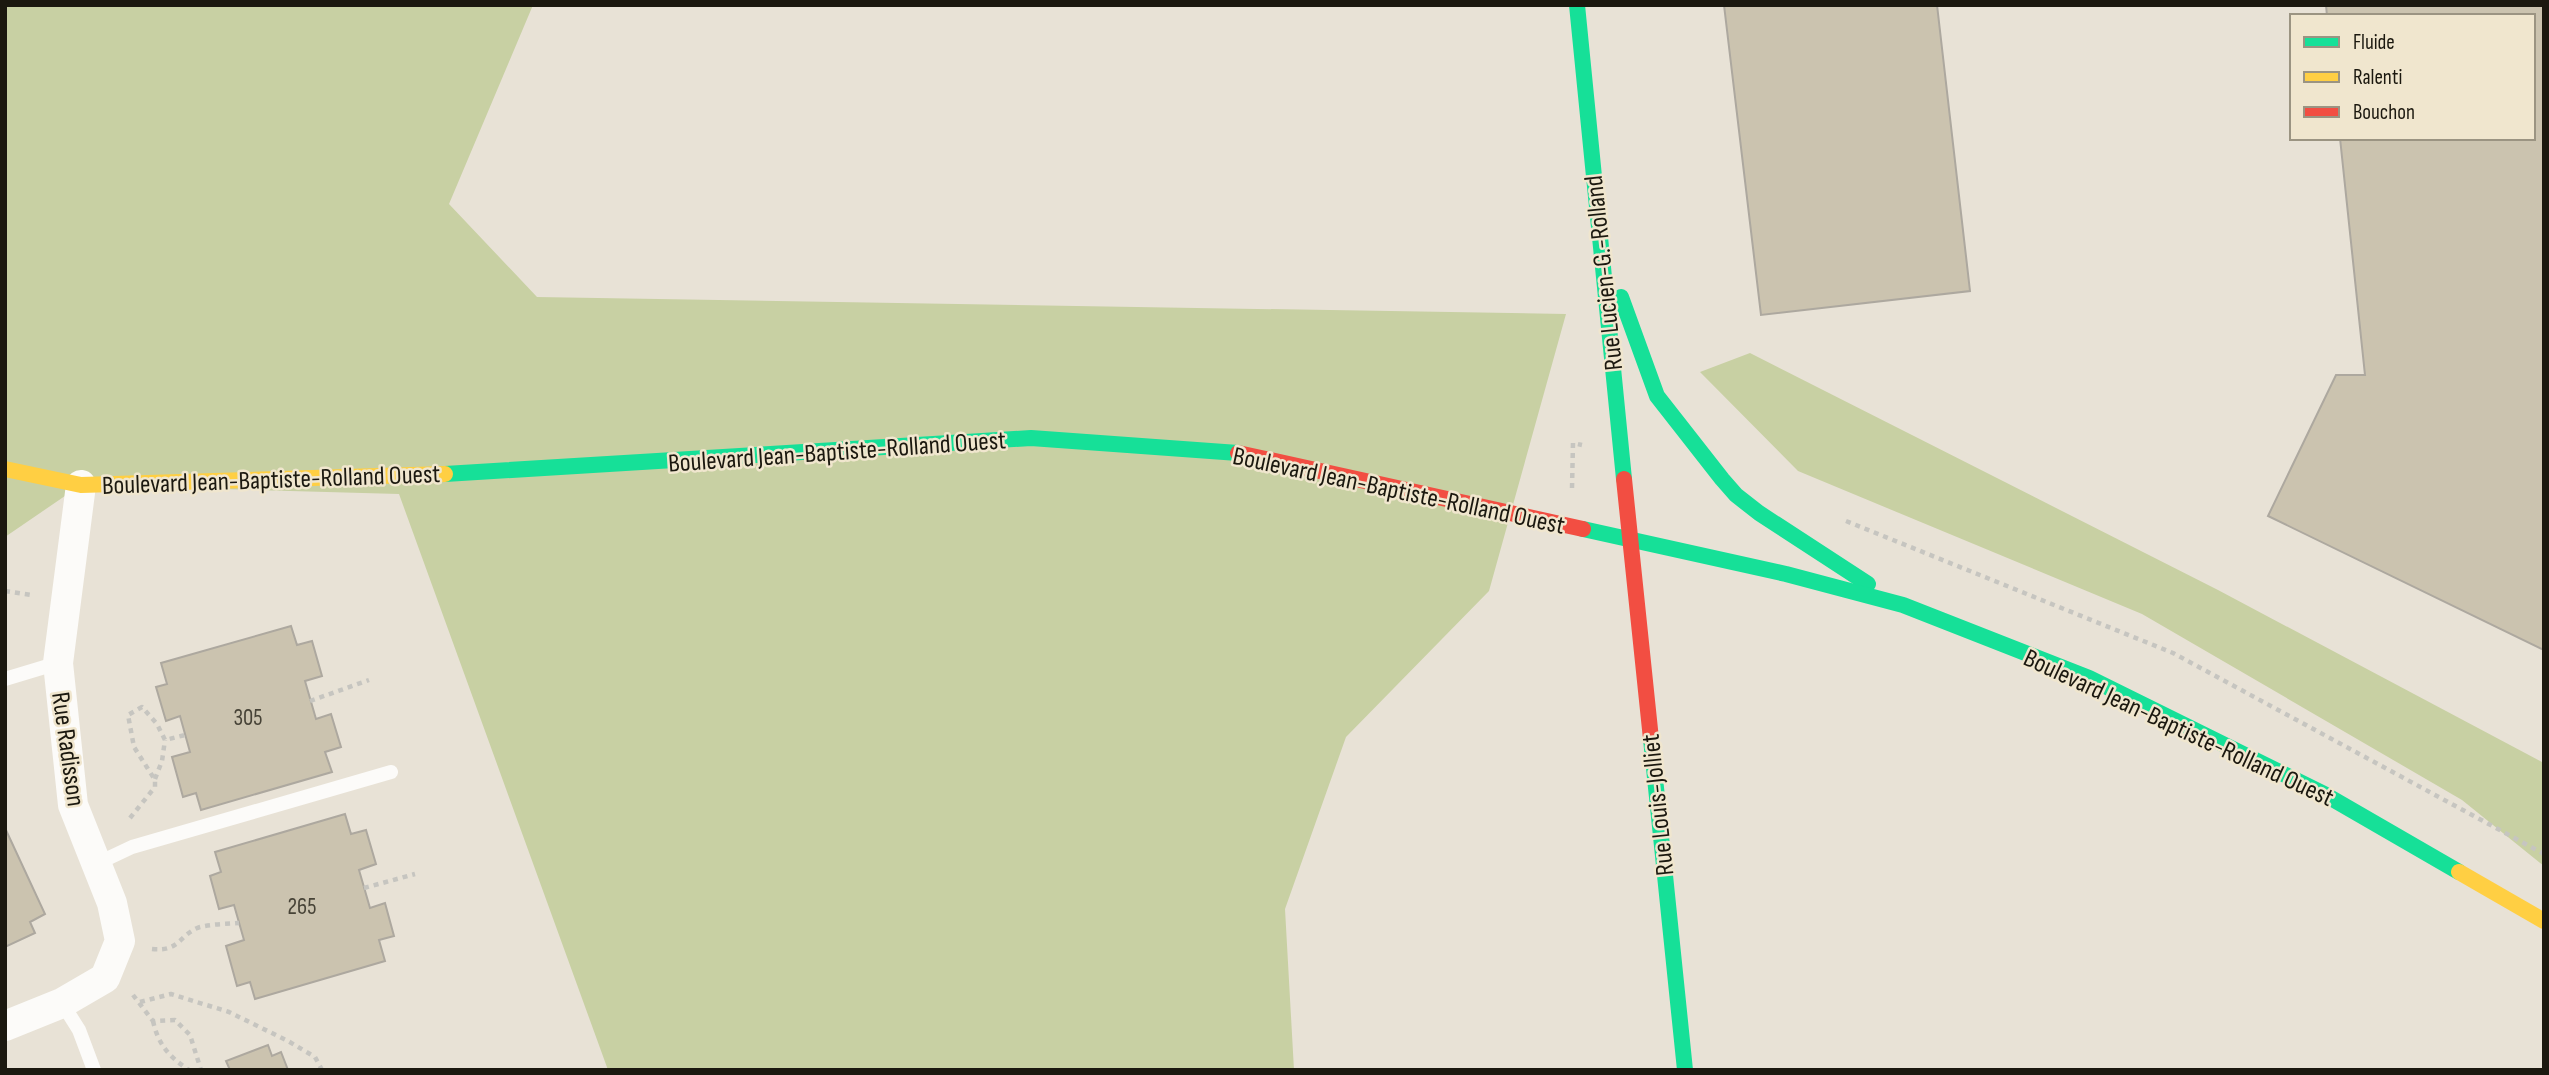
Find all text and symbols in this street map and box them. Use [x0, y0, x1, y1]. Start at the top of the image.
legend [2290, 14, 2535, 140]
text: Fluide [2353, 30, 2395, 55]
text: Ralenti [2353, 65, 2402, 90]
text: Bouchon [2353, 100, 2415, 125]
street label: Rue Lucien-G.-Rolland [1579, 174, 1630, 372]
street label: Boulevard Jean-Baptiste-Rolland Ouest [667, 425, 1007, 480]
street label: Boulevard Jean-Baptiste-Rolland Ouest [1230, 441, 1568, 542]
street label: Boulevard Jean-Baptiste-Rolland Ouest [101, 459, 441, 502]
street label: Boulevard Jean-Baptiste-Rolland Ouest [2018, 643, 2338, 814]
street label: Rue Radisson [44, 690, 91, 808]
house number: 305 [233, 704, 263, 732]
street label: Rue Louis-Jolliet [1636, 733, 1681, 877]
house number: 265 [288, 893, 316, 921]

